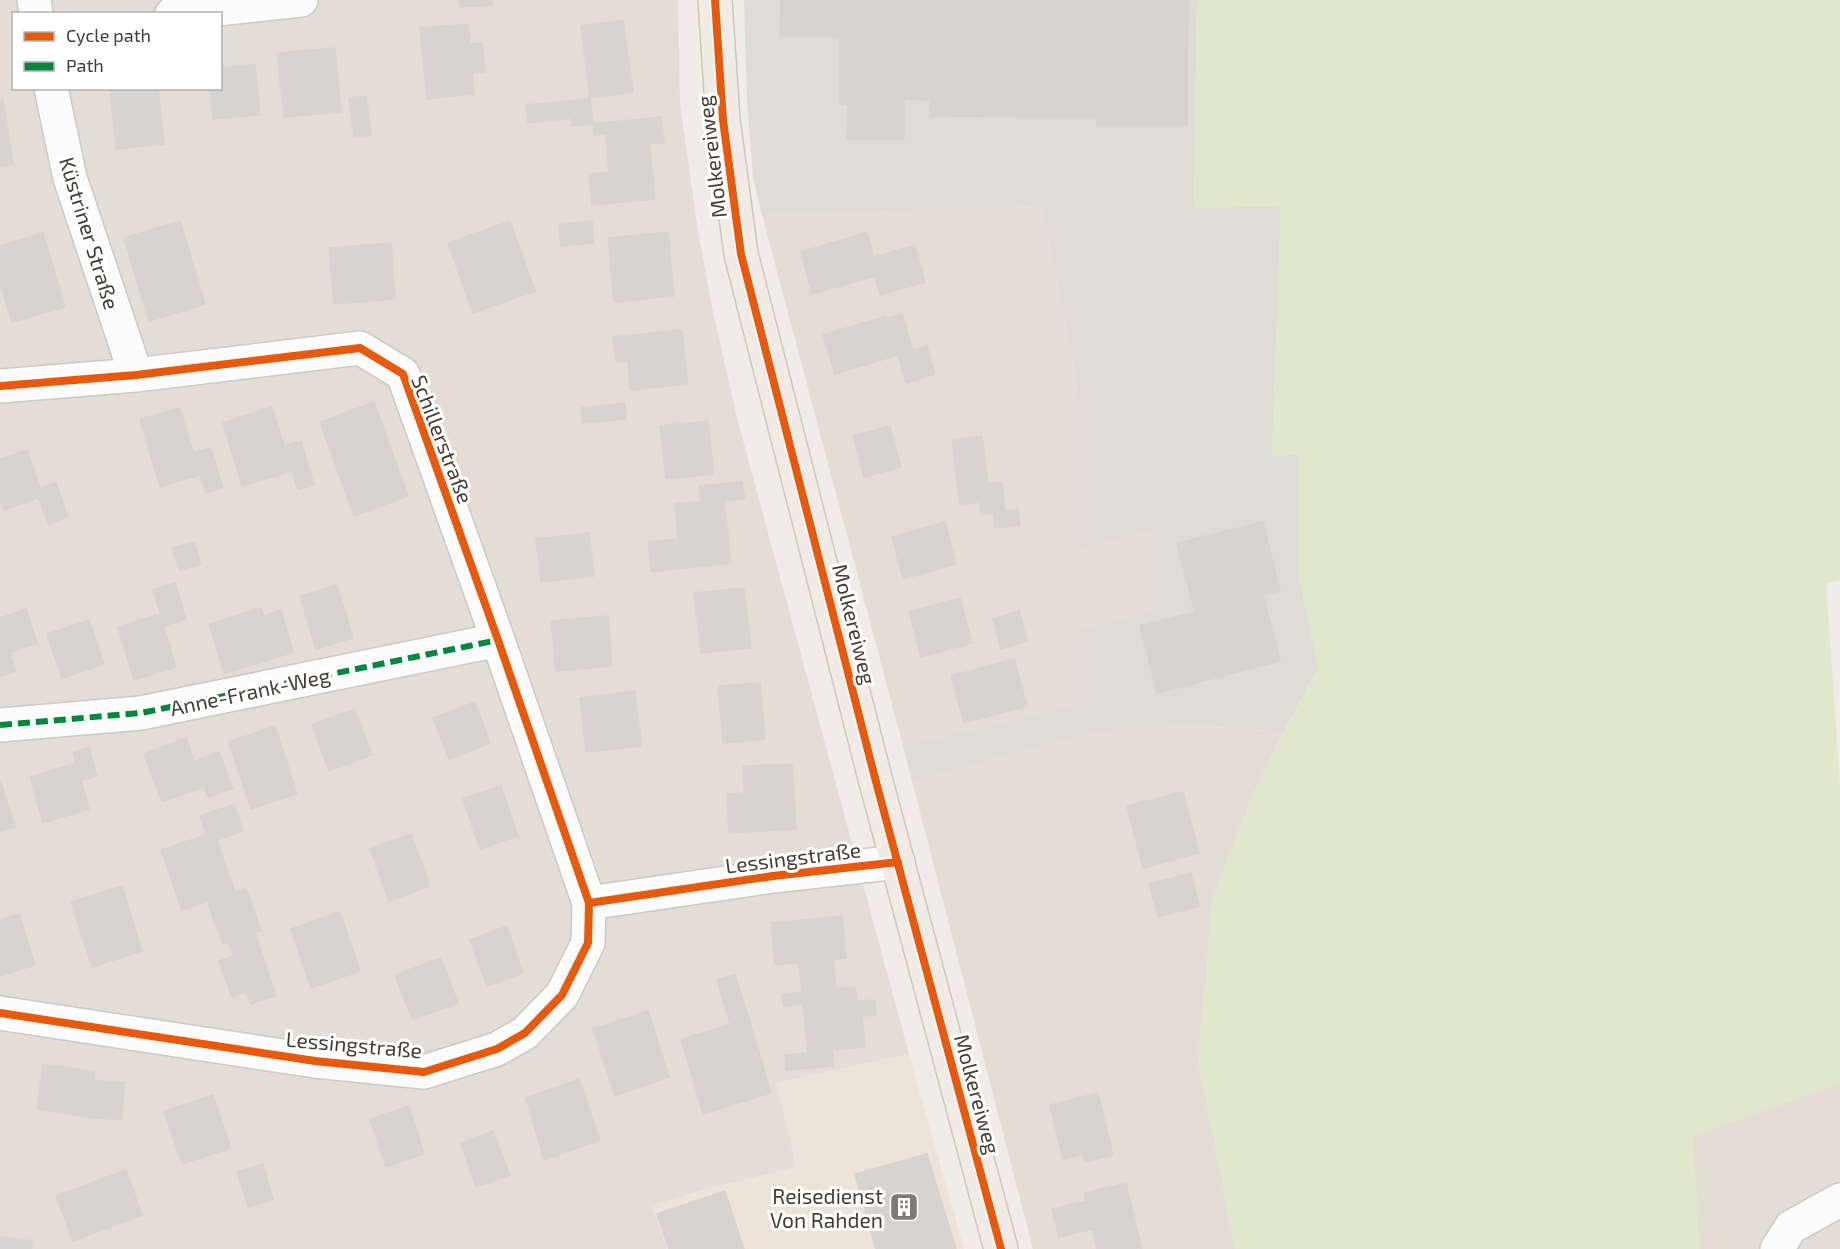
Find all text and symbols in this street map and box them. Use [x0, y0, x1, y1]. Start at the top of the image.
legend [12, 12, 222, 90]
text: Cycle path [66, 24, 151, 46]
text: Path [66, 54, 104, 76]
street label: Molkereiweg [691, 94, 731, 220]
street label: Küstriner Straße [55, 154, 125, 312]
street label: Schillerstraße [407, 371, 479, 507]
street label: Molkereiweg [828, 561, 882, 687]
street label: Anne-Frank-Weg [168, 662, 333, 720]
street label: Lessingstraße [724, 836, 862, 878]
street label: Lessingstraße [285, 1026, 423, 1062]
street label: Molkereiweg [950, 1031, 1006, 1157]
place label: Reisedienst Von Rahden [770, 1183, 883, 1232]
building icon: Reisedienst Von Rahden [888, 1191, 920, 1223]

